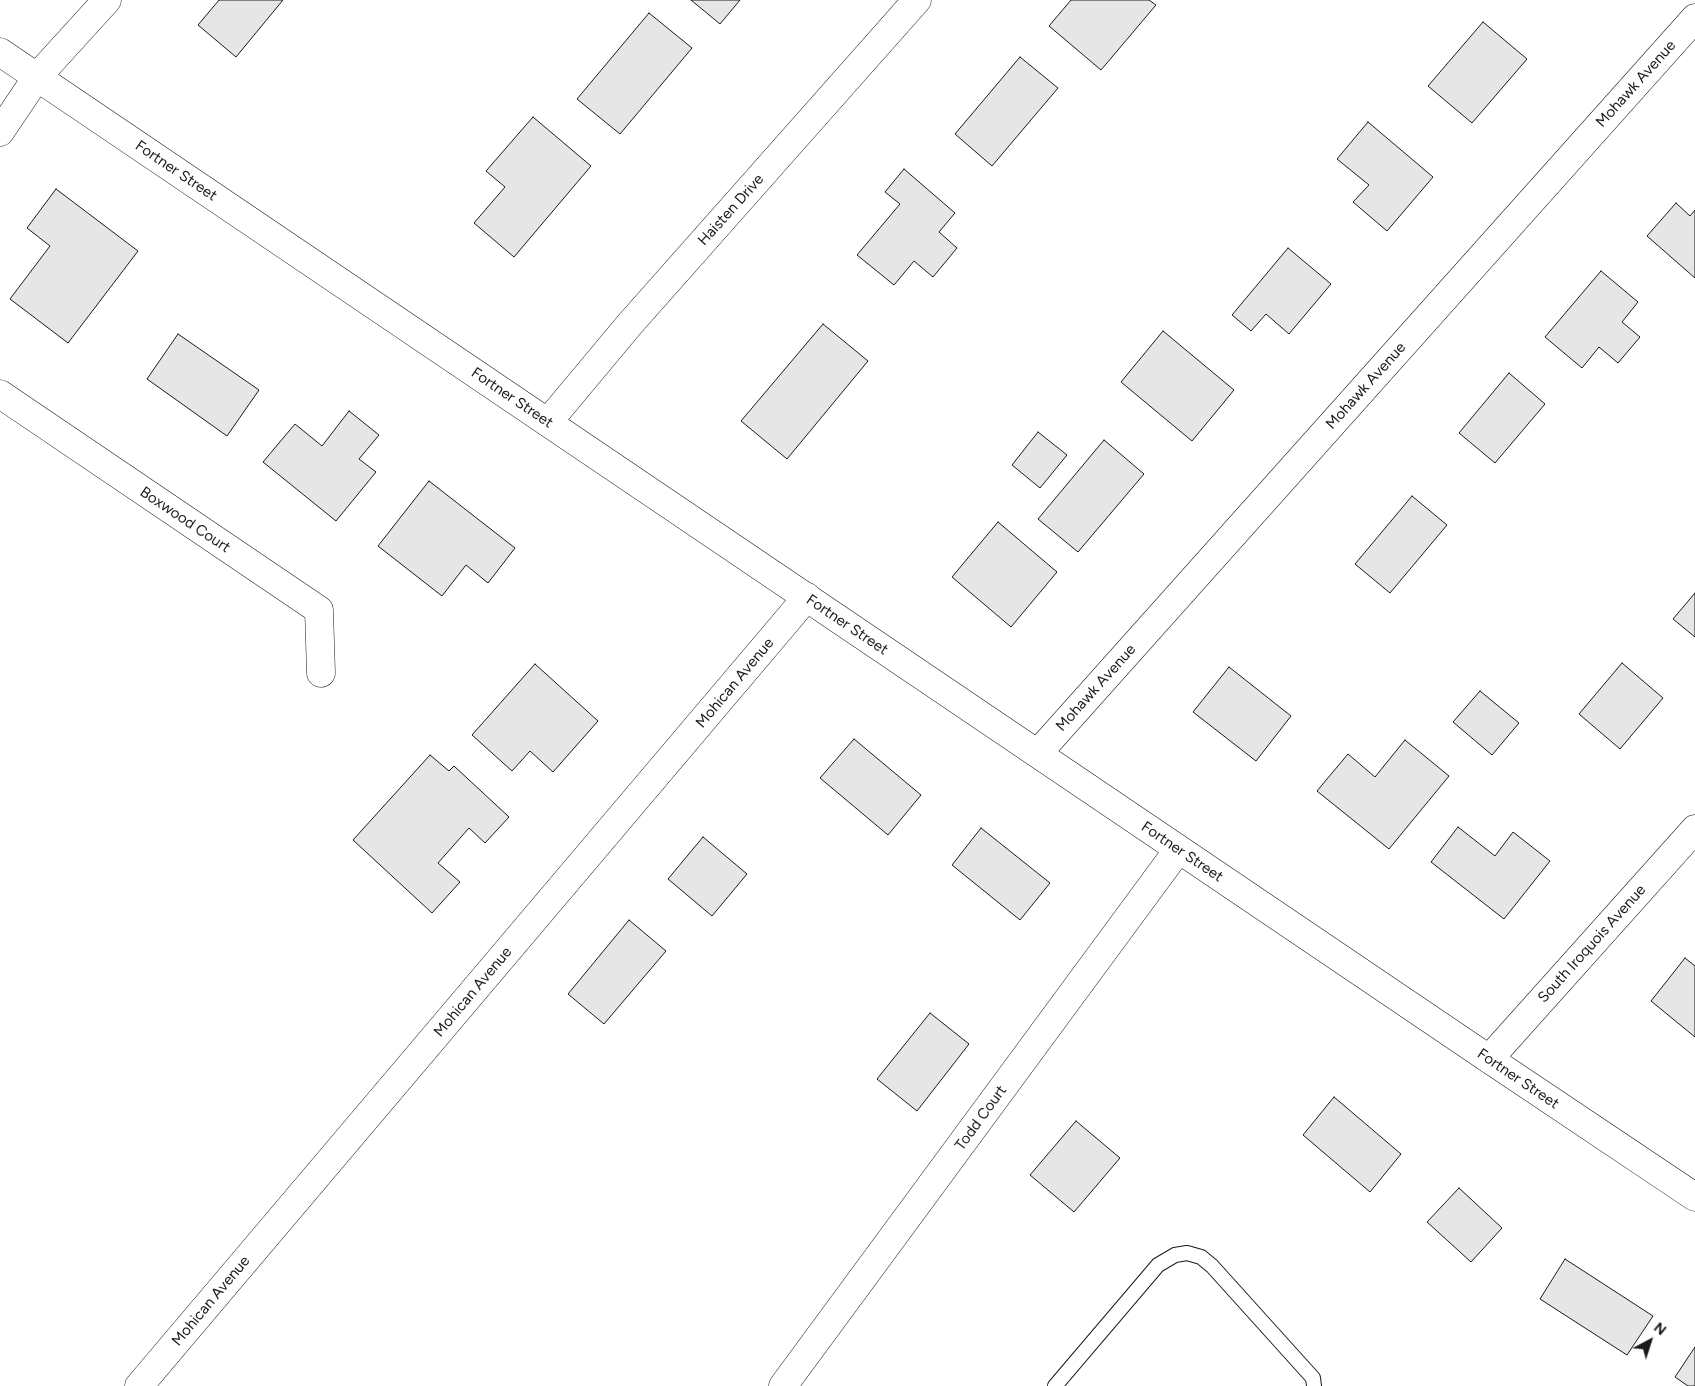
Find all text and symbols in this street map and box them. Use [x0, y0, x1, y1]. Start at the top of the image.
street label: Mohawk Avenue [1592, 37, 1680, 131]
street label: Fortner Street [132, 137, 220, 205]
street label: Haisten Drive [694, 171, 768, 249]
street label: Mohawk Avenue [1322, 339, 1410, 433]
street label: Fortner Street [468, 364, 556, 432]
street label: Boxwood Court [136, 483, 234, 557]
street label: Fortner Street [803, 591, 891, 659]
street label: Mohican Avenue [692, 634, 778, 732]
street label: Mohawk Avenue [1052, 641, 1140, 735]
street label: Fortner Street [1138, 818, 1226, 886]
street label: South Iroquois Avenue [1534, 881, 1650, 1007]
street label: Mohican Avenue [430, 943, 516, 1041]
street label: Fortner Street [1474, 1045, 1562, 1113]
street label: Todd Court [951, 1082, 1011, 1154]
street label: Mohican Avenue [168, 1252, 254, 1350]
north arrow [1625, 1316, 1675, 1366]
text: N [1650, 1319, 1670, 1339]

